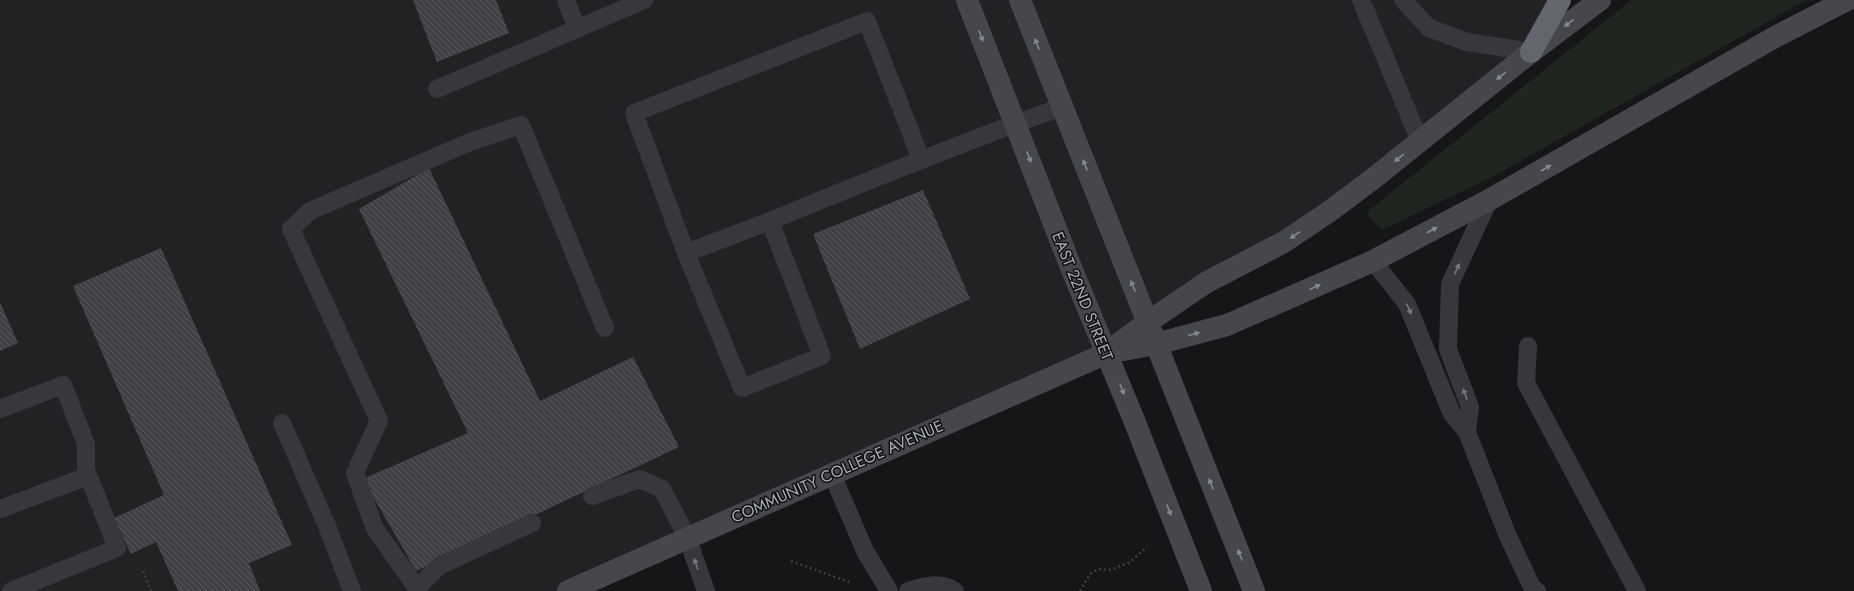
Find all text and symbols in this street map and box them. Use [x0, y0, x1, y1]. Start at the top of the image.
one-way arrow [1563, 19, 1574, 28]
one-way arrow [979, 31, 985, 43]
one-way arrow [1034, 37, 1040, 49]
one-way arrow [1495, 72, 1506, 81]
one-way arrow [1026, 152, 1032, 164]
one-way arrow [1394, 153, 1405, 162]
one-way arrow [1081, 158, 1087, 170]
one-way arrow [1540, 164, 1552, 171]
one-way arrow [1426, 227, 1437, 233]
street label: EAST 22ND STREET [1046, 228, 1119, 364]
one-way arrow [1290, 231, 1300, 239]
one-way arrow [1454, 263, 1460, 275]
one-way arrow [1129, 279, 1135, 291]
one-way arrow [1309, 284, 1320, 290]
one-way arrow [1406, 303, 1412, 314]
one-way arrow [1188, 331, 1200, 337]
one-way arrow [1119, 384, 1125, 396]
one-way arrow [1462, 388, 1468, 400]
street label: COMMUNITY COLLEGE AVENUE [728, 414, 947, 529]
one-way arrow [1208, 478, 1214, 489]
one-way arrow [1167, 505, 1173, 517]
one-way arrow [1236, 549, 1242, 561]
one-way arrow [693, 558, 699, 570]

